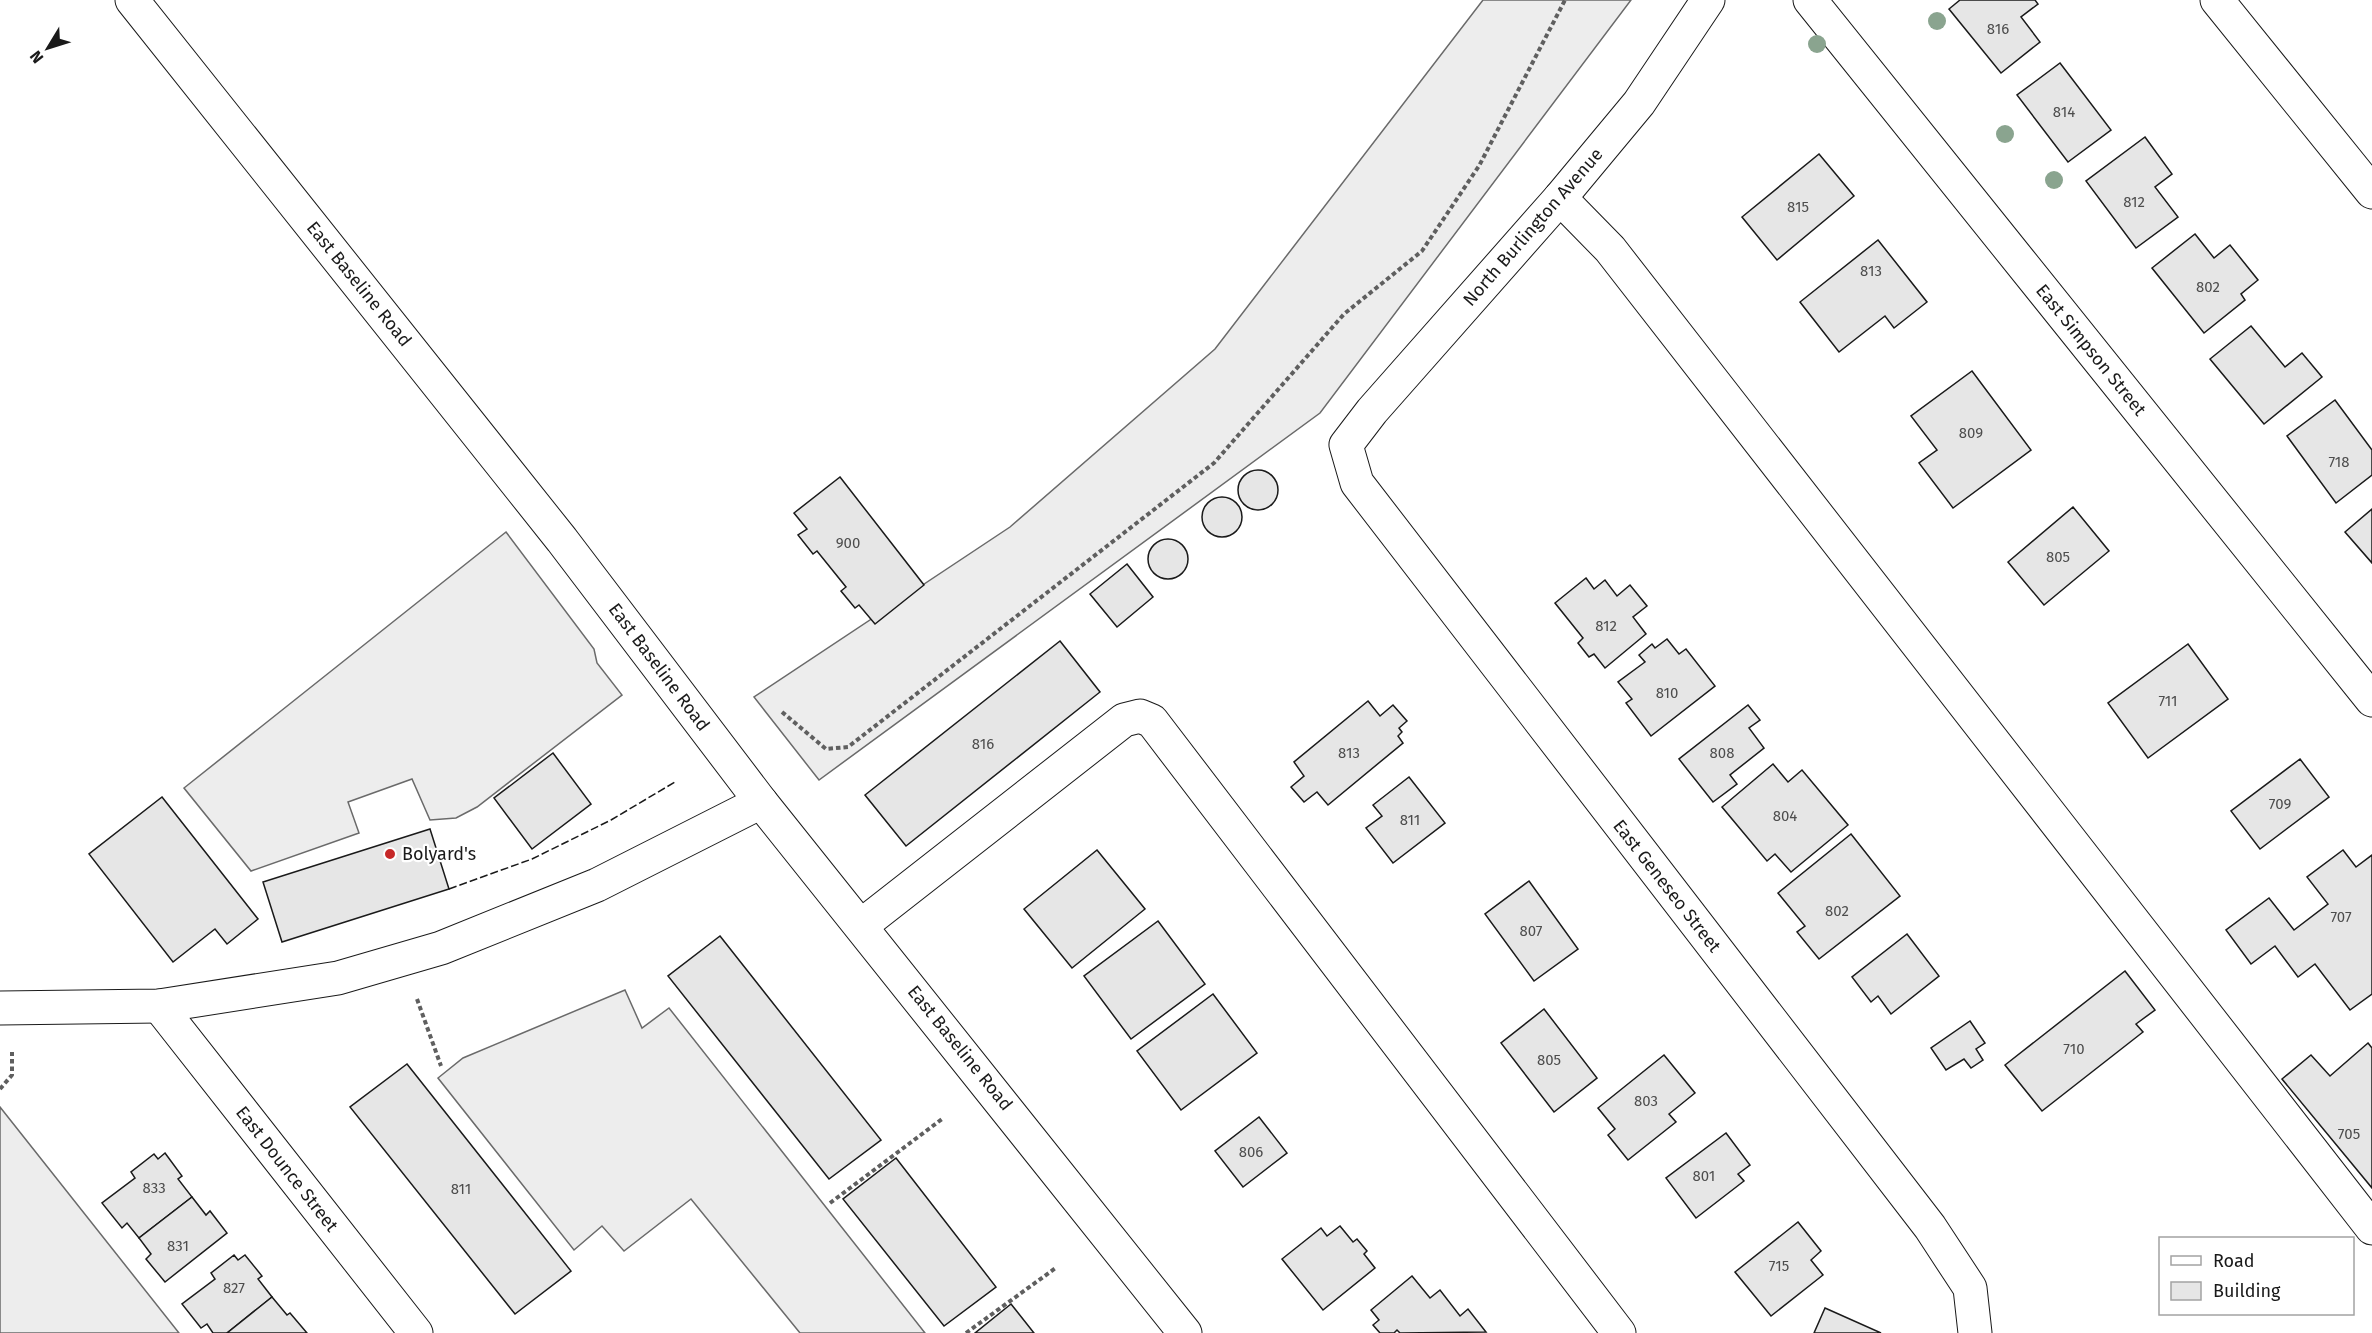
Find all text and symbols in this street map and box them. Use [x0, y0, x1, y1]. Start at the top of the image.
north arrow [18, 18, 78, 78]
house number: 816 [1987, 20, 2009, 38]
text: N [26, 47, 47, 67]
house number: 814 [2053, 103, 2075, 121]
street label: North Burlington Avenue [1458, 144, 1608, 310]
house number: 812 [2123, 193, 2145, 211]
house number: 815 [1787, 198, 1809, 216]
street label: East Baseline Road [302, 217, 416, 351]
house number: 813 [1860, 262, 1882, 280]
house number: 802 [2196, 278, 2220, 296]
street label: East Simpson Street [2031, 280, 2151, 421]
house number: 809 [1959, 424, 1983, 442]
house number: 718 [2328, 453, 2350, 471]
house number: 900 [836, 534, 860, 552]
house number: 805 [2046, 548, 2070, 566]
street label: East Baseline Road [604, 599, 714, 735]
house number: 812 [1595, 617, 1617, 635]
house number: 810 [1656, 684, 1678, 702]
house number: 711 [2158, 692, 2178, 710]
house number: 816 [972, 735, 994, 753]
house number: 813 [1338, 744, 1360, 762]
house number: 808 [1710, 744, 1734, 762]
house number: 709 [2269, 795, 2291, 813]
house number: 804 [1773, 807, 1797, 825]
house number: 811 [1400, 811, 1420, 829]
street label: East Geneseo Street [1608, 815, 1726, 957]
place label: Bolyard's [402, 843, 476, 865]
marker: Bolyard's [383, 847, 397, 861]
house number: 802 [1825, 902, 1849, 920]
house number: 707 [2330, 908, 2352, 926]
house number: 807 [1520, 922, 1543, 940]
street label: East Baseline Road [903, 981, 1017, 1115]
house number: 710 [2063, 1040, 2085, 1058]
house number: 805 [1537, 1051, 1561, 1069]
house number: 803 [1634, 1092, 1658, 1110]
street label: East Dounce Street [231, 1102, 343, 1237]
house number: 705 [2338, 1125, 2360, 1143]
house number: 806 [1239, 1143, 1263, 1161]
house number: 801 [1693, 1167, 1715, 1185]
house number: 833 [142, 1179, 166, 1197]
house number: 811 [451, 1180, 471, 1198]
house number: 831 [167, 1237, 189, 1255]
legend [2159, 1237, 2354, 1315]
text: Road [2213, 1250, 2255, 1272]
house number: 715 [1769, 1257, 1789, 1275]
house number: 827 [223, 1279, 245, 1297]
text: Building [2213, 1280, 2281, 1302]

